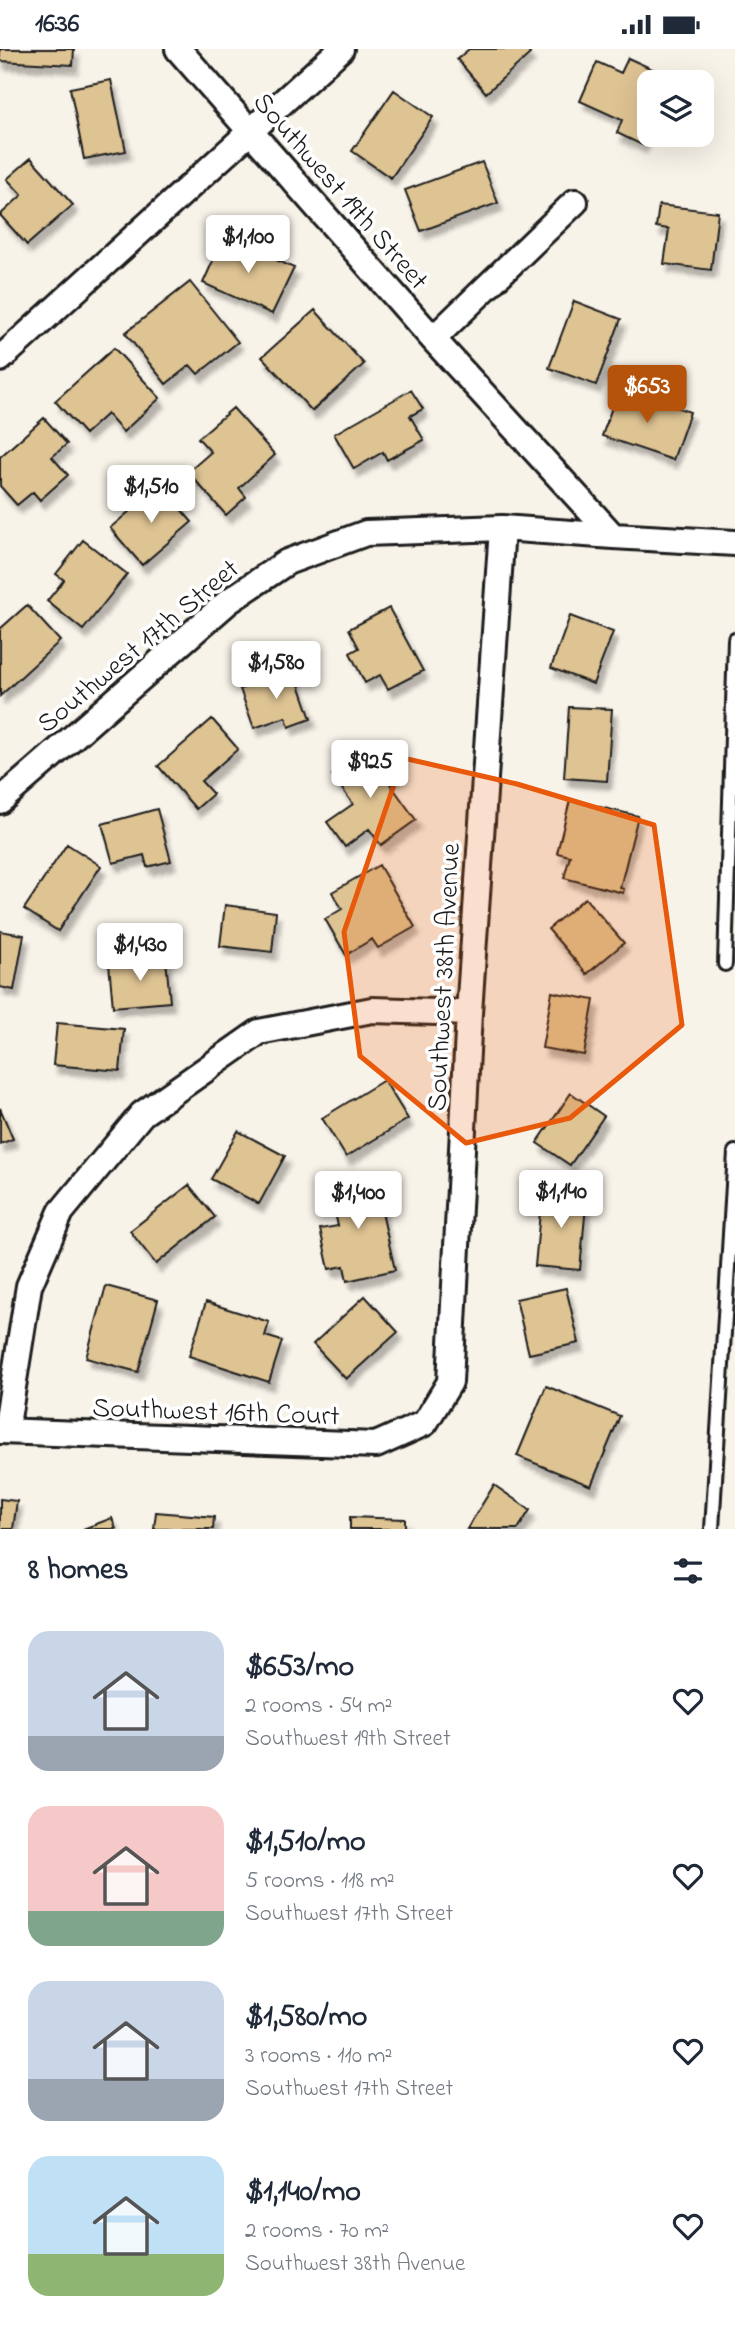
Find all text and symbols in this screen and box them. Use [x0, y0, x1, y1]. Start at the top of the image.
text: 16:36 [35, 6, 79, 44]
map controls [637, 70, 714, 147]
button: layers [637, 70, 714, 147]
street label: Southwest 19th Street [242, 84, 437, 300]
pin: $1,100 [191, 215, 305, 275]
text: $1,100 [222, 221, 274, 254]
pin: $653 [606, 365, 688, 425]
text: $653 [624, 371, 670, 404]
pin: $1,510 [94, 465, 208, 525]
text: $1,510 [123, 471, 179, 504]
street label: Southwest 17th Street [29, 551, 250, 745]
pin: $1,580 [219, 641, 333, 701]
text: $1,580 [248, 647, 304, 680]
pin: $925 [329, 741, 411, 800]
text: $925 [347, 746, 393, 779]
street label: Southwest 38th Avenue [418, 842, 473, 1112]
pin: $1,430 [83, 923, 197, 983]
text: $1,430 [113, 929, 167, 962]
pin: $1,400 [301, 1171, 415, 1231]
pin: $1,140 [504, 1171, 618, 1230]
text: $1,140 [535, 1176, 587, 1209]
text: $1,400 [331, 1177, 385, 1210]
street label: Southwest 16th Court [91, 1389, 340, 1438]
text: 8 homes [28, 1549, 129, 1593]
icon: filters [669, 1552, 707, 1590]
text: $653/mo [245, 1646, 354, 1690]
icon: home [84, 1659, 168, 1743]
icon: heart [669, 1682, 707, 1720]
text: 2 rooms · 54 m² [245, 1690, 392, 1723]
text: Southwest 19th Street [245, 1723, 451, 1756]
text: $1,510/mo [245, 1821, 366, 1865]
icon: home [84, 1834, 168, 1918]
icon: heart [669, 1857, 707, 1895]
text: 5 rooms · 118 m² [245, 1865, 395, 1898]
text: Southwest 17th Street [245, 1898, 453, 1931]
text: $1,580/mo [245, 1996, 367, 2040]
icon: home [84, 2009, 168, 2093]
icon: heart [669, 2032, 707, 2070]
text: 3 rooms · 110 m² [245, 2040, 392, 2073]
text: Southwest 17th Street [245, 2073, 453, 2106]
text: $1,140/mo [245, 2171, 361, 2215]
icon: home [84, 2184, 168, 2268]
icon: heart [669, 2207, 707, 2245]
text: 2 rooms · 70 m² [245, 2215, 389, 2248]
text: Southwest 38th Avenue [245, 2248, 465, 2281]

